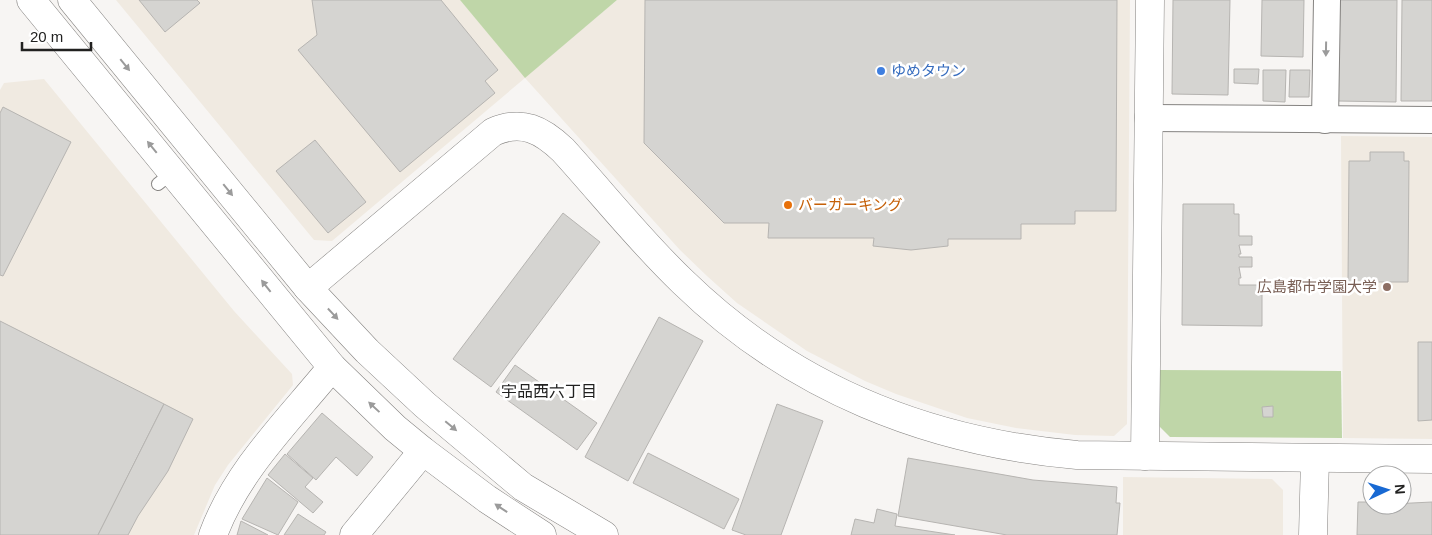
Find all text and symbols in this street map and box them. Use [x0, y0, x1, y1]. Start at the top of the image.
scale bar [22, 20, 91, 52]
text: 20 m [30, 28, 63, 45]
one-way arrow [1322, 41, 1330, 57]
one-way arrow [119, 58, 130, 71]
place label: ゆめタウン [891, 62, 966, 79]
marker: ゆめタウン [875, 65, 887, 77]
one-way arrow [147, 141, 158, 154]
one-way arrow [222, 184, 233, 197]
place label: バーガーキング [798, 196, 903, 213]
marker: バーガーキング [782, 199, 794, 211]
place label: 広島都市学園大学 [1257, 278, 1377, 295]
one-way arrow [261, 279, 271, 293]
marker: 広島都市学園大学 [1381, 281, 1393, 293]
one-way arrow [327, 308, 339, 320]
district label: 宇品西六丁目 [501, 383, 597, 400]
one-way arrow [368, 401, 380, 413]
one-way arrow [444, 420, 456, 432]
north arrow [1362, 465, 1412, 515]
text: N [1392, 483, 1408, 495]
one-way arrow [494, 504, 508, 513]

